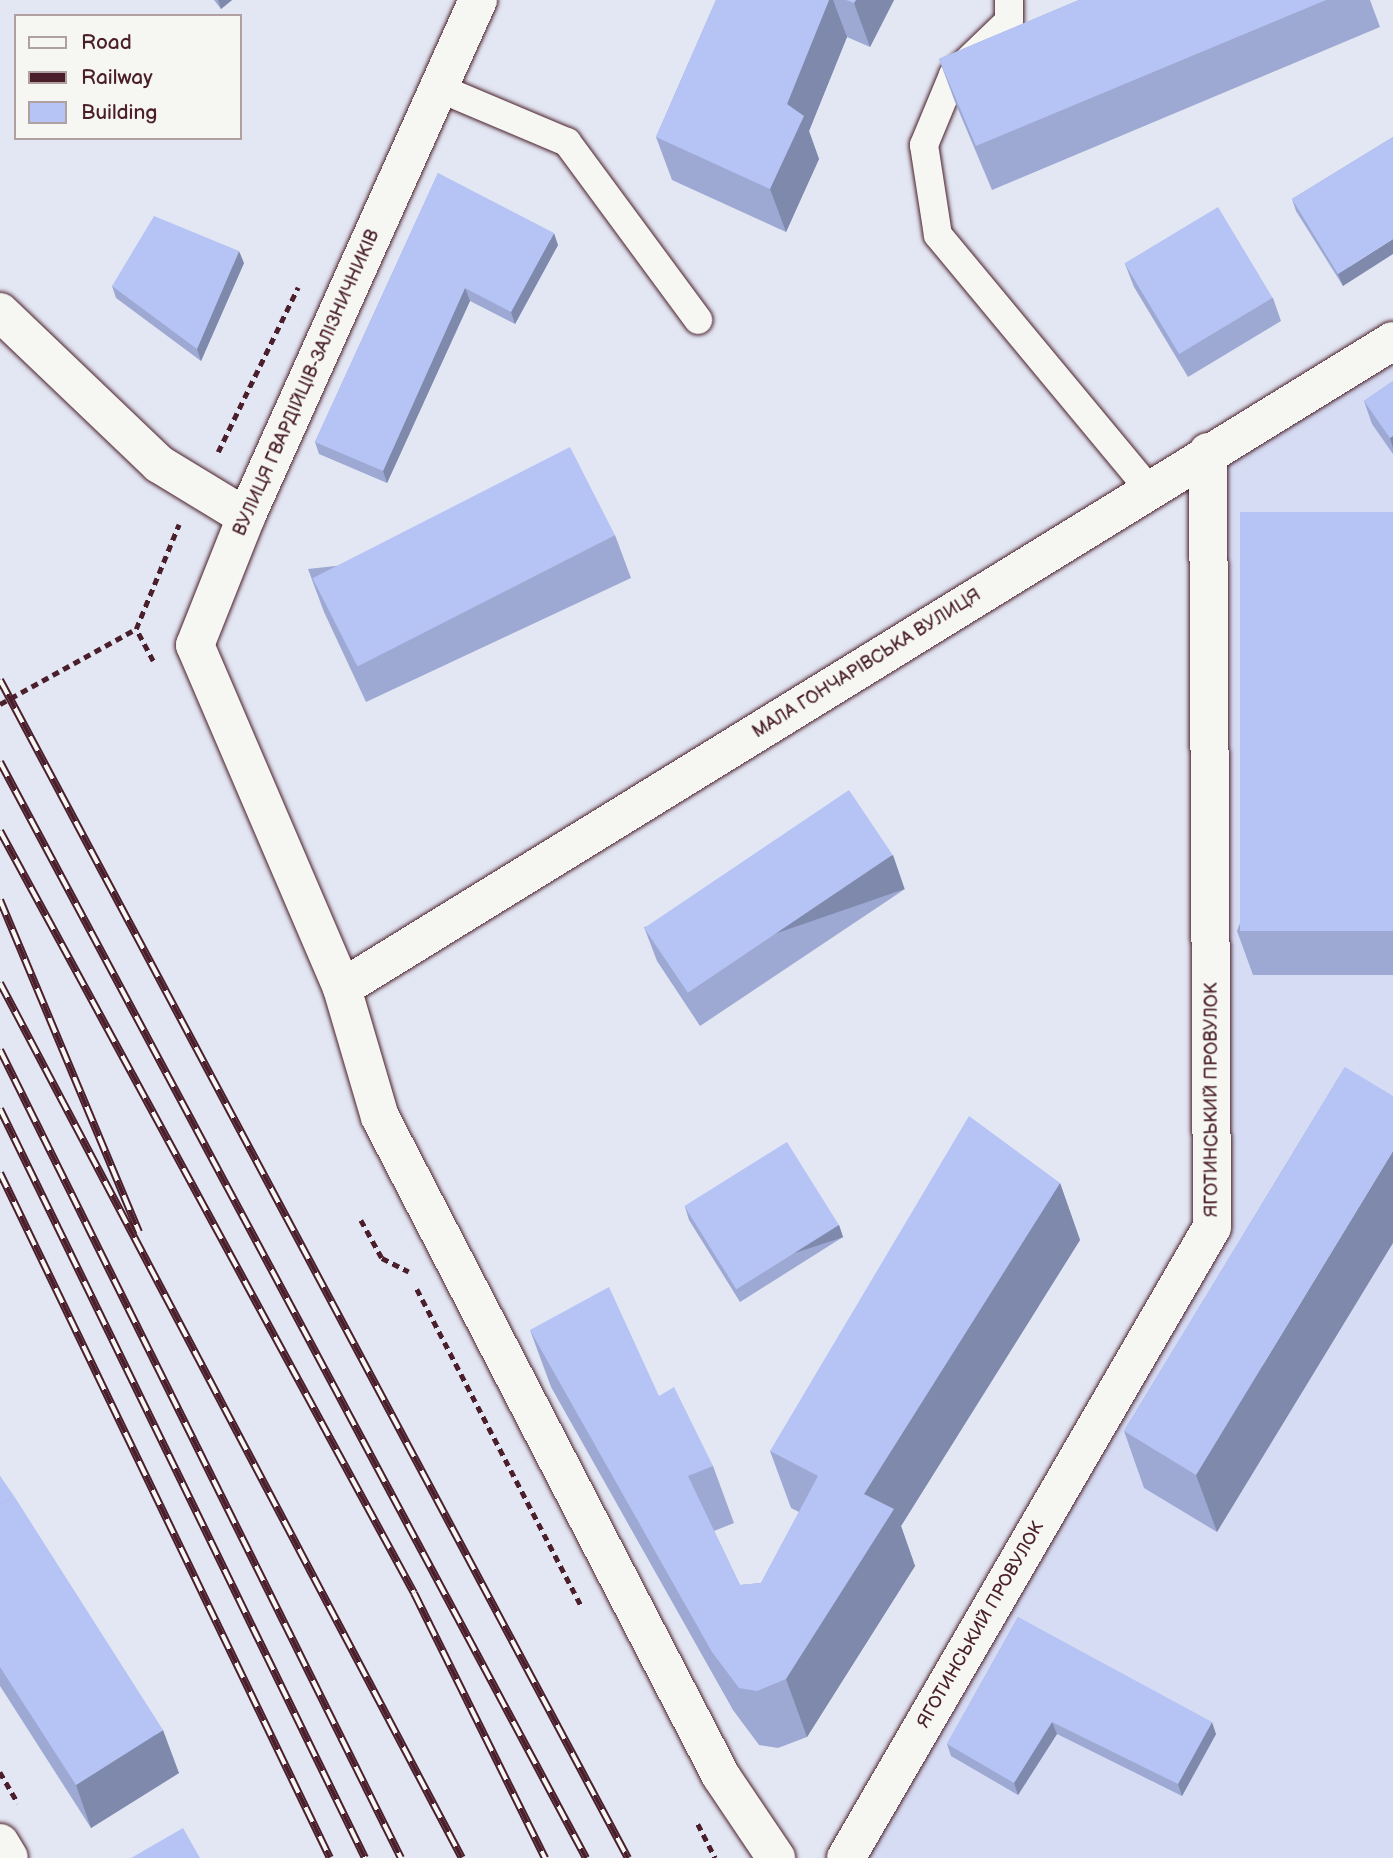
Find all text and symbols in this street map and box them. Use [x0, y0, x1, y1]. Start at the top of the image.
legend [14, 14, 242, 140]
text: Road [81, 30, 132, 55]
text: Railway [81, 65, 153, 90]
text: Building [81, 100, 157, 125]
street label: ВУЛИЦЯ ГВАРДІЙЦІВ-ЗАЛІЗНИЧНИКІВ [229, 227, 385, 539]
street label: МАЛА ГОНЧАРІВСЬКА ВУЛИЦЯ [749, 585, 985, 743]
street label: ЯГОТИНСЬКИЙ ПРОВУЛОК [1201, 983, 1223, 1217]
street label: ЯГОТИНСЬКИЙ ПРОВУЛОК [913, 1518, 1049, 1732]

